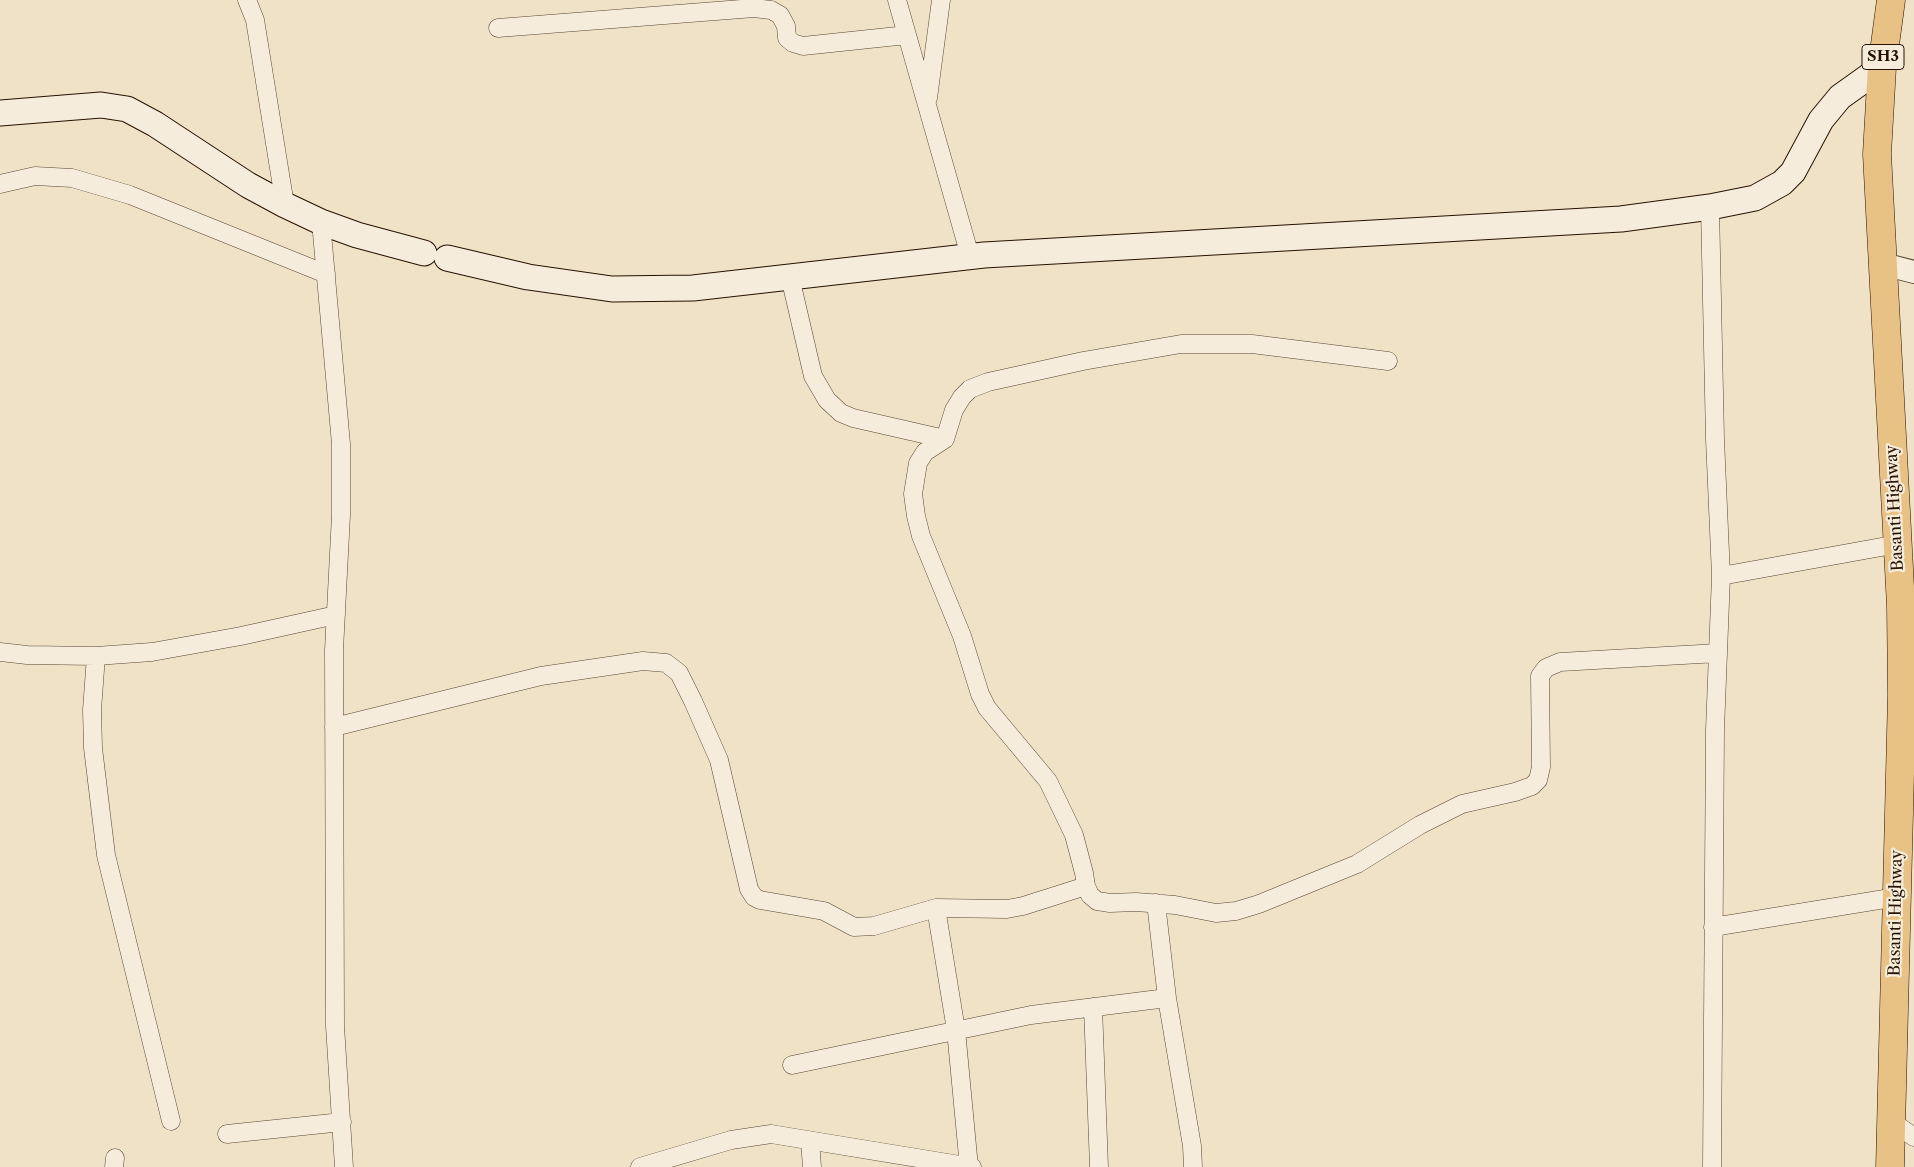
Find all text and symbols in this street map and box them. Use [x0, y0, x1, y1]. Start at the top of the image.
road number: SH3 [1862, 44, 1904, 70]
street label: Basanti Highway [1882, 444, 1908, 572]
street label: Basanti Highway [1885, 850, 1907, 976]

